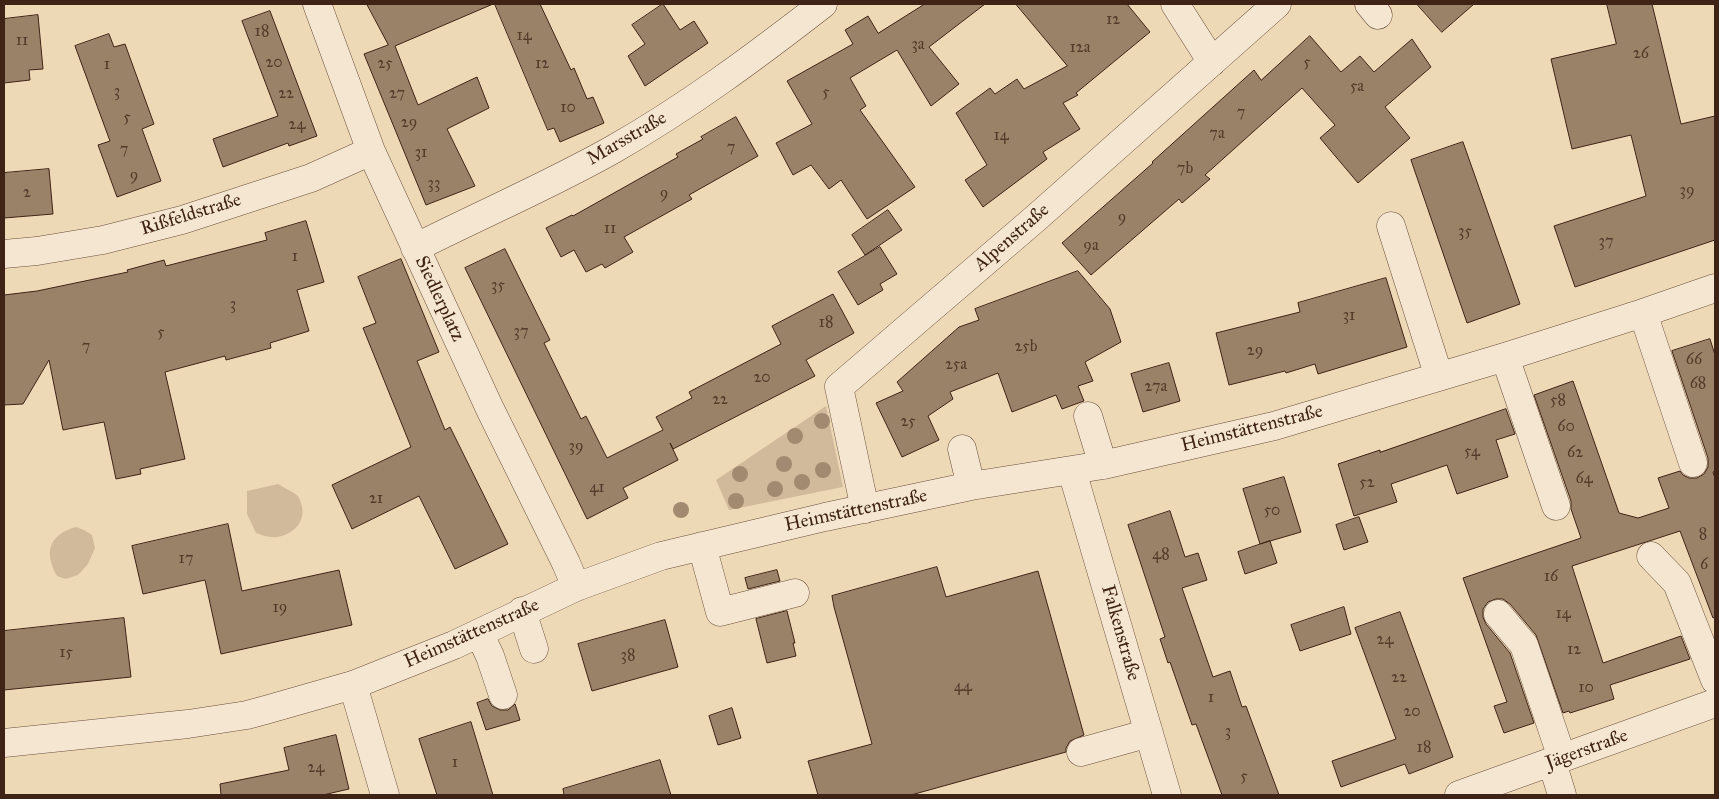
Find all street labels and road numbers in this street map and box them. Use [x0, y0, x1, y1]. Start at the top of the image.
street label: Marsstraße [583, 107, 671, 171]
street label: Rißfeldstraße [138, 189, 244, 241]
street label: Alpenstraße [970, 199, 1054, 277]
street label: Siedlerplatz [409, 253, 469, 345]
street label: Heimstättenstraße [1179, 400, 1325, 458]
street label: Heimstättenstraße [783, 485, 929, 537]
street label: Falkenstraße [1095, 582, 1145, 684]
street label: Heimstättenstraße [401, 594, 543, 674]
street label: Jägerstraße [1543, 725, 1631, 775]

